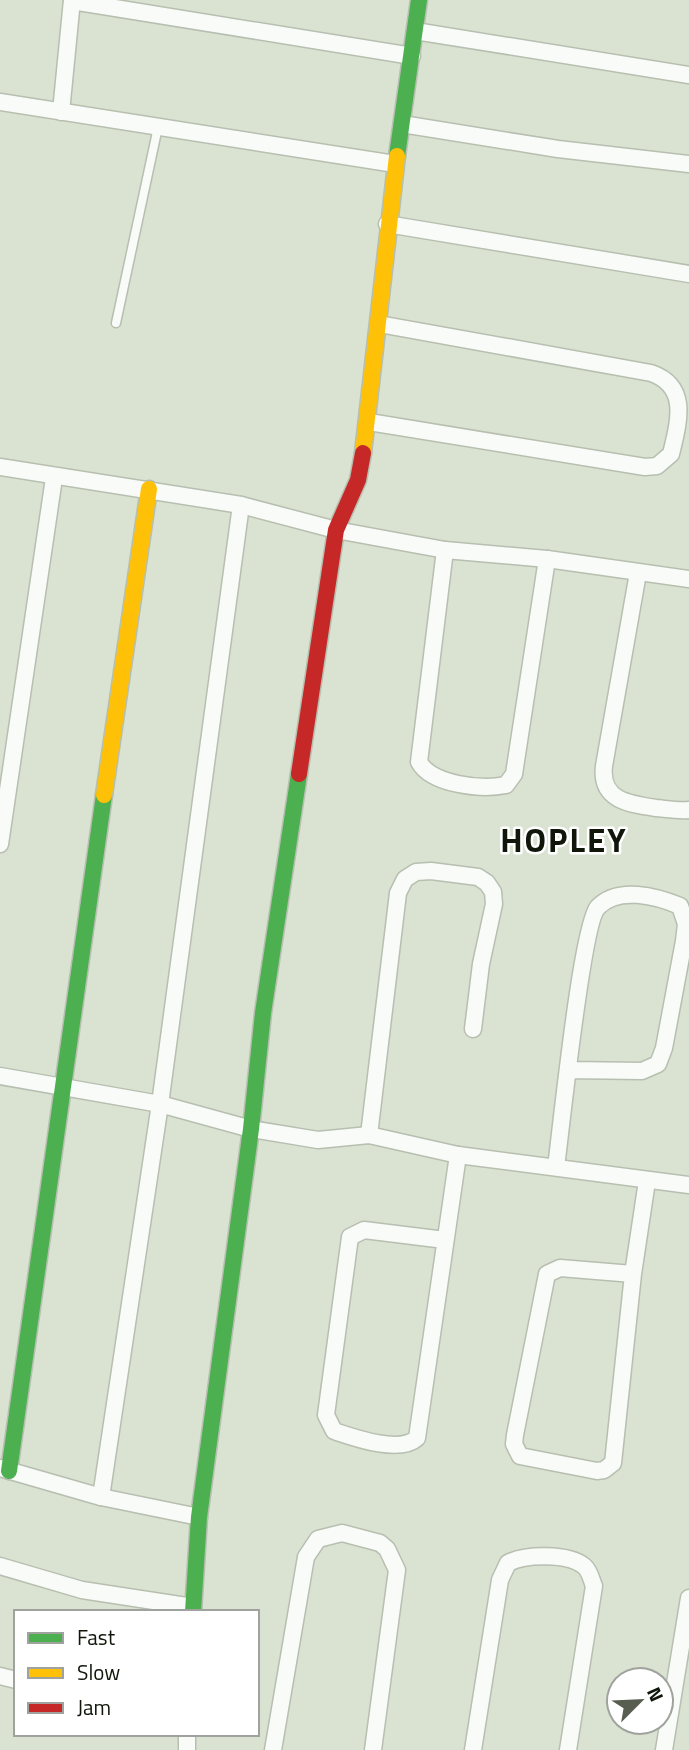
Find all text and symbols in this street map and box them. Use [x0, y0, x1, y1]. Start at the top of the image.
district label: HOPLEY [500, 815, 628, 865]
legend [14, 1610, 259, 1736]
text: Fast [77, 1621, 116, 1653]
text: Slow [77, 1656, 120, 1688]
north arrow [605, 1666, 675, 1736]
text: N [640, 1682, 672, 1706]
text: Jam [77, 1691, 111, 1723]

